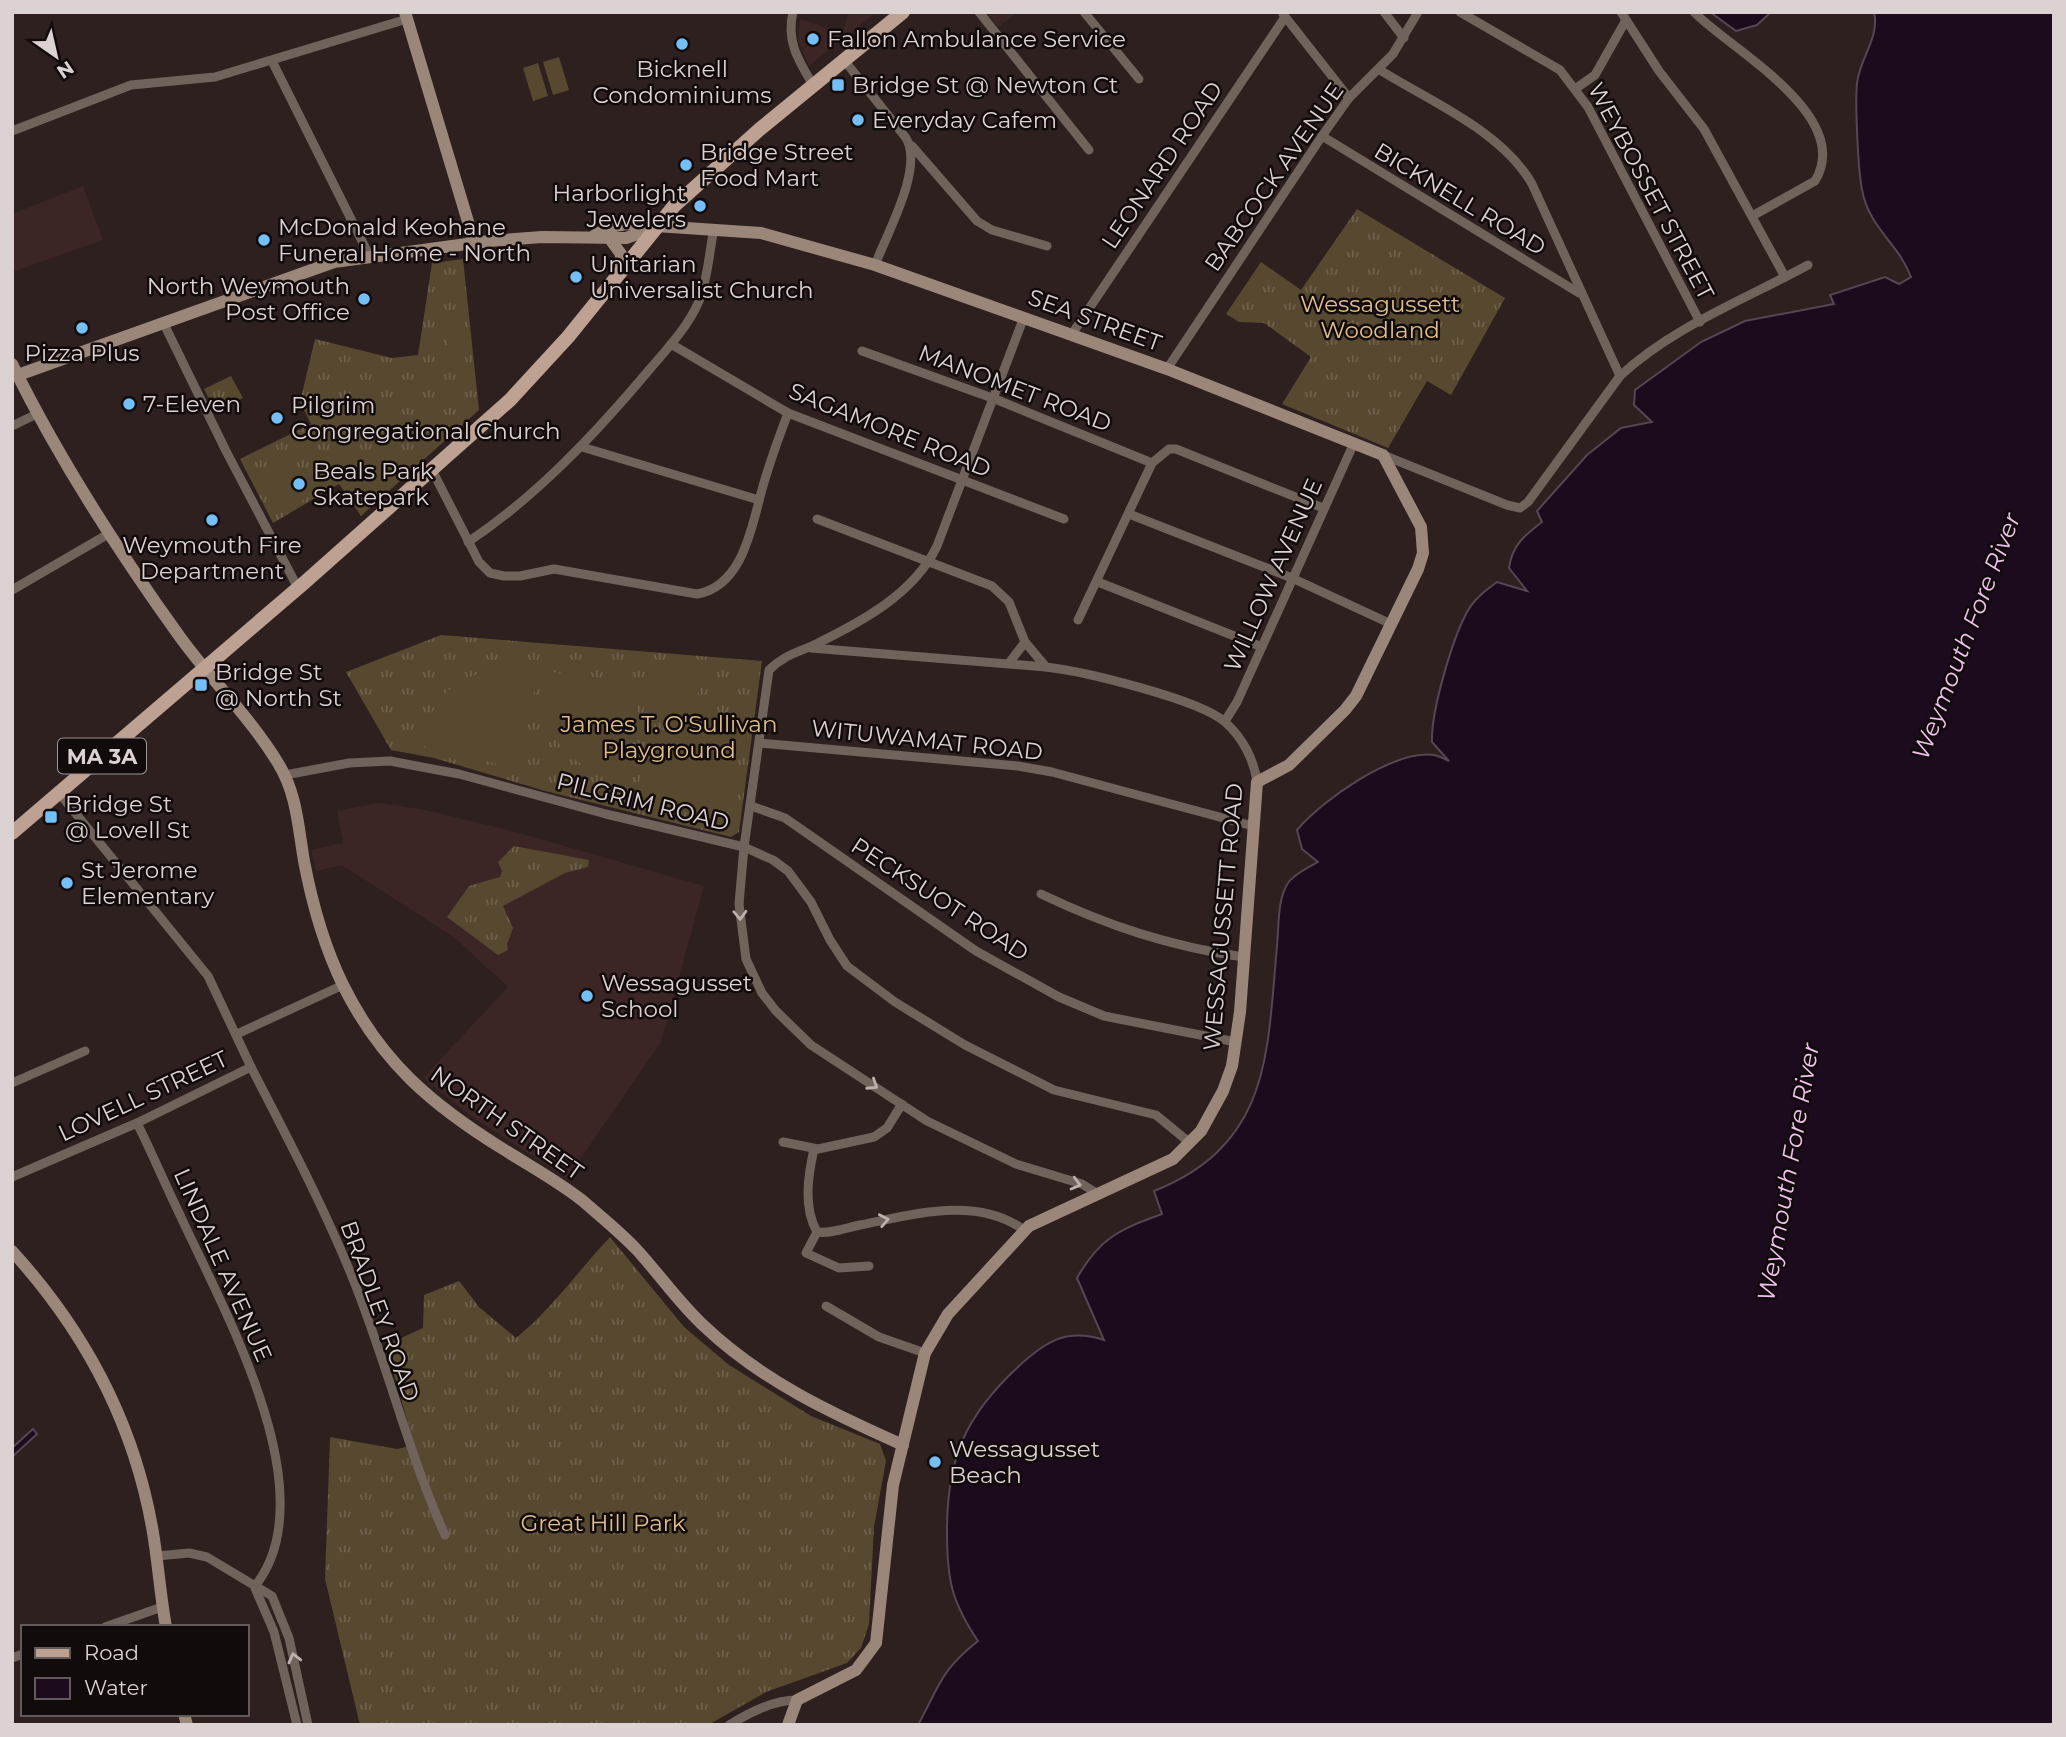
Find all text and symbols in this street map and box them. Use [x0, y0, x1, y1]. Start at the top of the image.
north arrow [21, 21, 91, 91]
place label: Fallon Ambulance Service [827, 25, 1126, 53]
marker: Fallon Ambulance Service [805, 31, 821, 47]
marker: Bicknell Condominiums [674, 36, 690, 52]
place label: Bicknell Condominiums [592, 55, 772, 109]
text: N [52, 56, 78, 84]
place label: Bridge St @ Newton Ct [852, 71, 1118, 99]
street label: LEONARD ROAD [1096, 76, 1228, 254]
marker: Bridge St @ Newton Ct [830, 77, 846, 93]
street label: BABCOCK AVENUE [1198, 77, 1350, 277]
street label: WEYBOSSET STREET [1582, 78, 1721, 305]
place label: Everyday Cafem [872, 106, 1057, 134]
marker: Everyday Cafem [850, 112, 866, 128]
street label: BICKNELL ROAD [1369, 137, 1551, 261]
place label: Bridge Street Food Mart [700, 138, 853, 192]
marker: Bridge Street Food Mart [678, 157, 694, 173]
place label: Harborlight Jewelers [553, 179, 686, 233]
marker: Harborlight Jewelers [692, 198, 708, 214]
place label: McDonald Keohane Funeral Home - North [278, 213, 531, 267]
marker: McDonald Keohane Funeral Home - North [256, 232, 272, 248]
place label: Unitarian Universalist Church [590, 250, 813, 304]
marker: Unitarian Universalist Church [568, 269, 584, 285]
place label: North Weymouth Post Office [147, 272, 350, 326]
street label: SEA STREET [1025, 283, 1166, 357]
park label: Wessagussett Woodland [1300, 290, 1460, 344]
marker: North Weymouth Post Office [356, 291, 372, 307]
marker: Pizza Plus [74, 320, 90, 336]
street label: MANOMET ROAD [915, 338, 1115, 438]
place label: Pizza Plus [24, 339, 140, 367]
street label: SAGAMORE ROAD [785, 377, 995, 483]
place label: 7-Eleven [143, 390, 241, 418]
place label: Pilgrim Congregational Church [291, 391, 561, 445]
marker: 7-Eleven [121, 396, 137, 412]
marker: Pilgrim Congregational Church [269, 410, 285, 426]
place label: Beals Park Skatepark [313, 457, 434, 511]
street label: WILLOW AVENUE [1218, 474, 1328, 676]
marker: Beals Park Skatepark [291, 476, 307, 492]
water label: Weymouth Fore River [1906, 507, 2027, 763]
marker: Weymouth Fire Department [204, 512, 220, 528]
place label: Weymouth Fire Department [122, 531, 302, 585]
place label: Bridge St @ North St [215, 658, 342, 712]
marker: Bridge St @ North St [193, 677, 209, 693]
park label: James T. O'Sullivan Playground [560, 710, 777, 764]
street label: WITUWAMAT ROAD [810, 714, 1044, 766]
road number: MA 3A [58, 738, 146, 774]
street label: PILGRIM ROAD [554, 767, 732, 837]
street label: WESSAGUSSETT ROAD [1197, 782, 1249, 1052]
place label: Bridge St @ Lovell St [65, 790, 190, 844]
marker: Bridge St @ Lovell St [43, 809, 59, 825]
street label: PECKSUOT ROAD [846, 831, 1034, 967]
place label: St Jerome Elementary [81, 856, 215, 910]
marker: St Jerome Elementary [59, 875, 75, 891]
one-way arrow [732, 910, 747, 921]
place label: Wessagusset School [601, 969, 752, 1023]
marker: Wessagusset School [579, 988, 595, 1004]
water label: Weymouth Fore River [1751, 1039, 1825, 1303]
street label: LOVELL STREET [54, 1044, 233, 1148]
street label: NORTH STREET [425, 1060, 589, 1187]
one-way arrow [865, 1077, 878, 1090]
street label: LINDALE AVENUE [168, 1164, 278, 1366]
one-way arrow [1070, 1176, 1082, 1190]
one-way arrow [878, 1214, 890, 1229]
street label: BRADLEY ROAD [334, 1217, 426, 1405]
place label: Wessagusset Beach [949, 1435, 1100, 1489]
marker: Wessagusset Beach [927, 1454, 943, 1470]
park label: Great Hill Park [520, 1509, 686, 1537]
legend [21, 1625, 248, 1716]
text: Road [84, 1640, 139, 1665]
one-way arrow [288, 1652, 302, 1664]
text: Water [84, 1675, 148, 1700]

